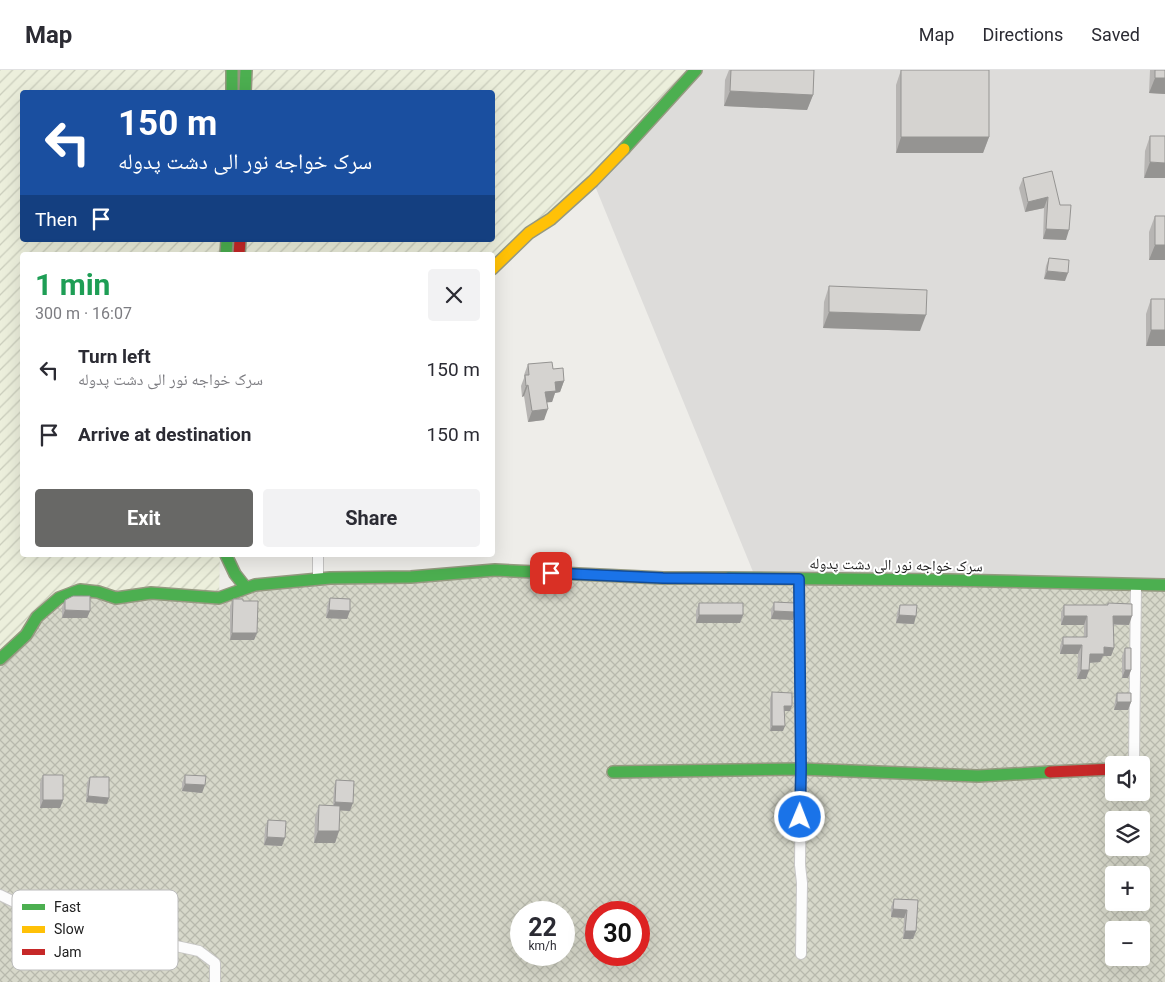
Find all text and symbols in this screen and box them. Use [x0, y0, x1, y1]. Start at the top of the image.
text: Map [25, 21, 72, 49]
text: Map [919, 24, 954, 45]
text: Directions [982, 24, 1063, 45]
text: Saved [1091, 24, 1140, 45]
text: 150 m [118, 103, 217, 144]
icon: left [35, 110, 100, 175]
text: سرک خواجه نور الی دشت پدوله [118, 149, 372, 174]
icon: arrive [87, 205, 115, 233]
text: Then [35, 208, 77, 231]
text: 1 min [35, 267, 110, 302]
button: close [428, 269, 480, 321]
text: 300 m · 16:07 [35, 304, 132, 323]
text: Turn left [78, 345, 151, 368]
icon: left [35, 356, 63, 384]
text: 150 m [427, 358, 480, 381]
text: سرک خواجه نور الی دشت پدوله [78, 370, 263, 389]
icon: arrive [35, 421, 63, 449]
text: Arrive at destination [78, 423, 251, 446]
text: 150 m [427, 423, 480, 446]
button: Exit [35, 489, 253, 547]
button: Share [263, 489, 480, 547]
pin [530, 552, 572, 594]
street label: سرک خواجه نور الی دشت پدوله [809, 554, 983, 577]
icon: arrive [537, 559, 565, 587]
map controls [1105, 756, 1150, 966]
button: sound [1105, 756, 1150, 801]
position arrow [773, 790, 825, 842]
button: layers [1105, 811, 1150, 856]
button: + [1105, 866, 1150, 911]
legend [12, 890, 178, 970]
text: Fast [54, 899, 81, 915]
speed limit sign: 30 [585, 901, 650, 966]
text: 22 [528, 913, 557, 942]
text: Slow [54, 921, 85, 937]
button: − [1105, 921, 1150, 966]
text: km/h [528, 939, 557, 953]
text: Jam [54, 944, 82, 960]

